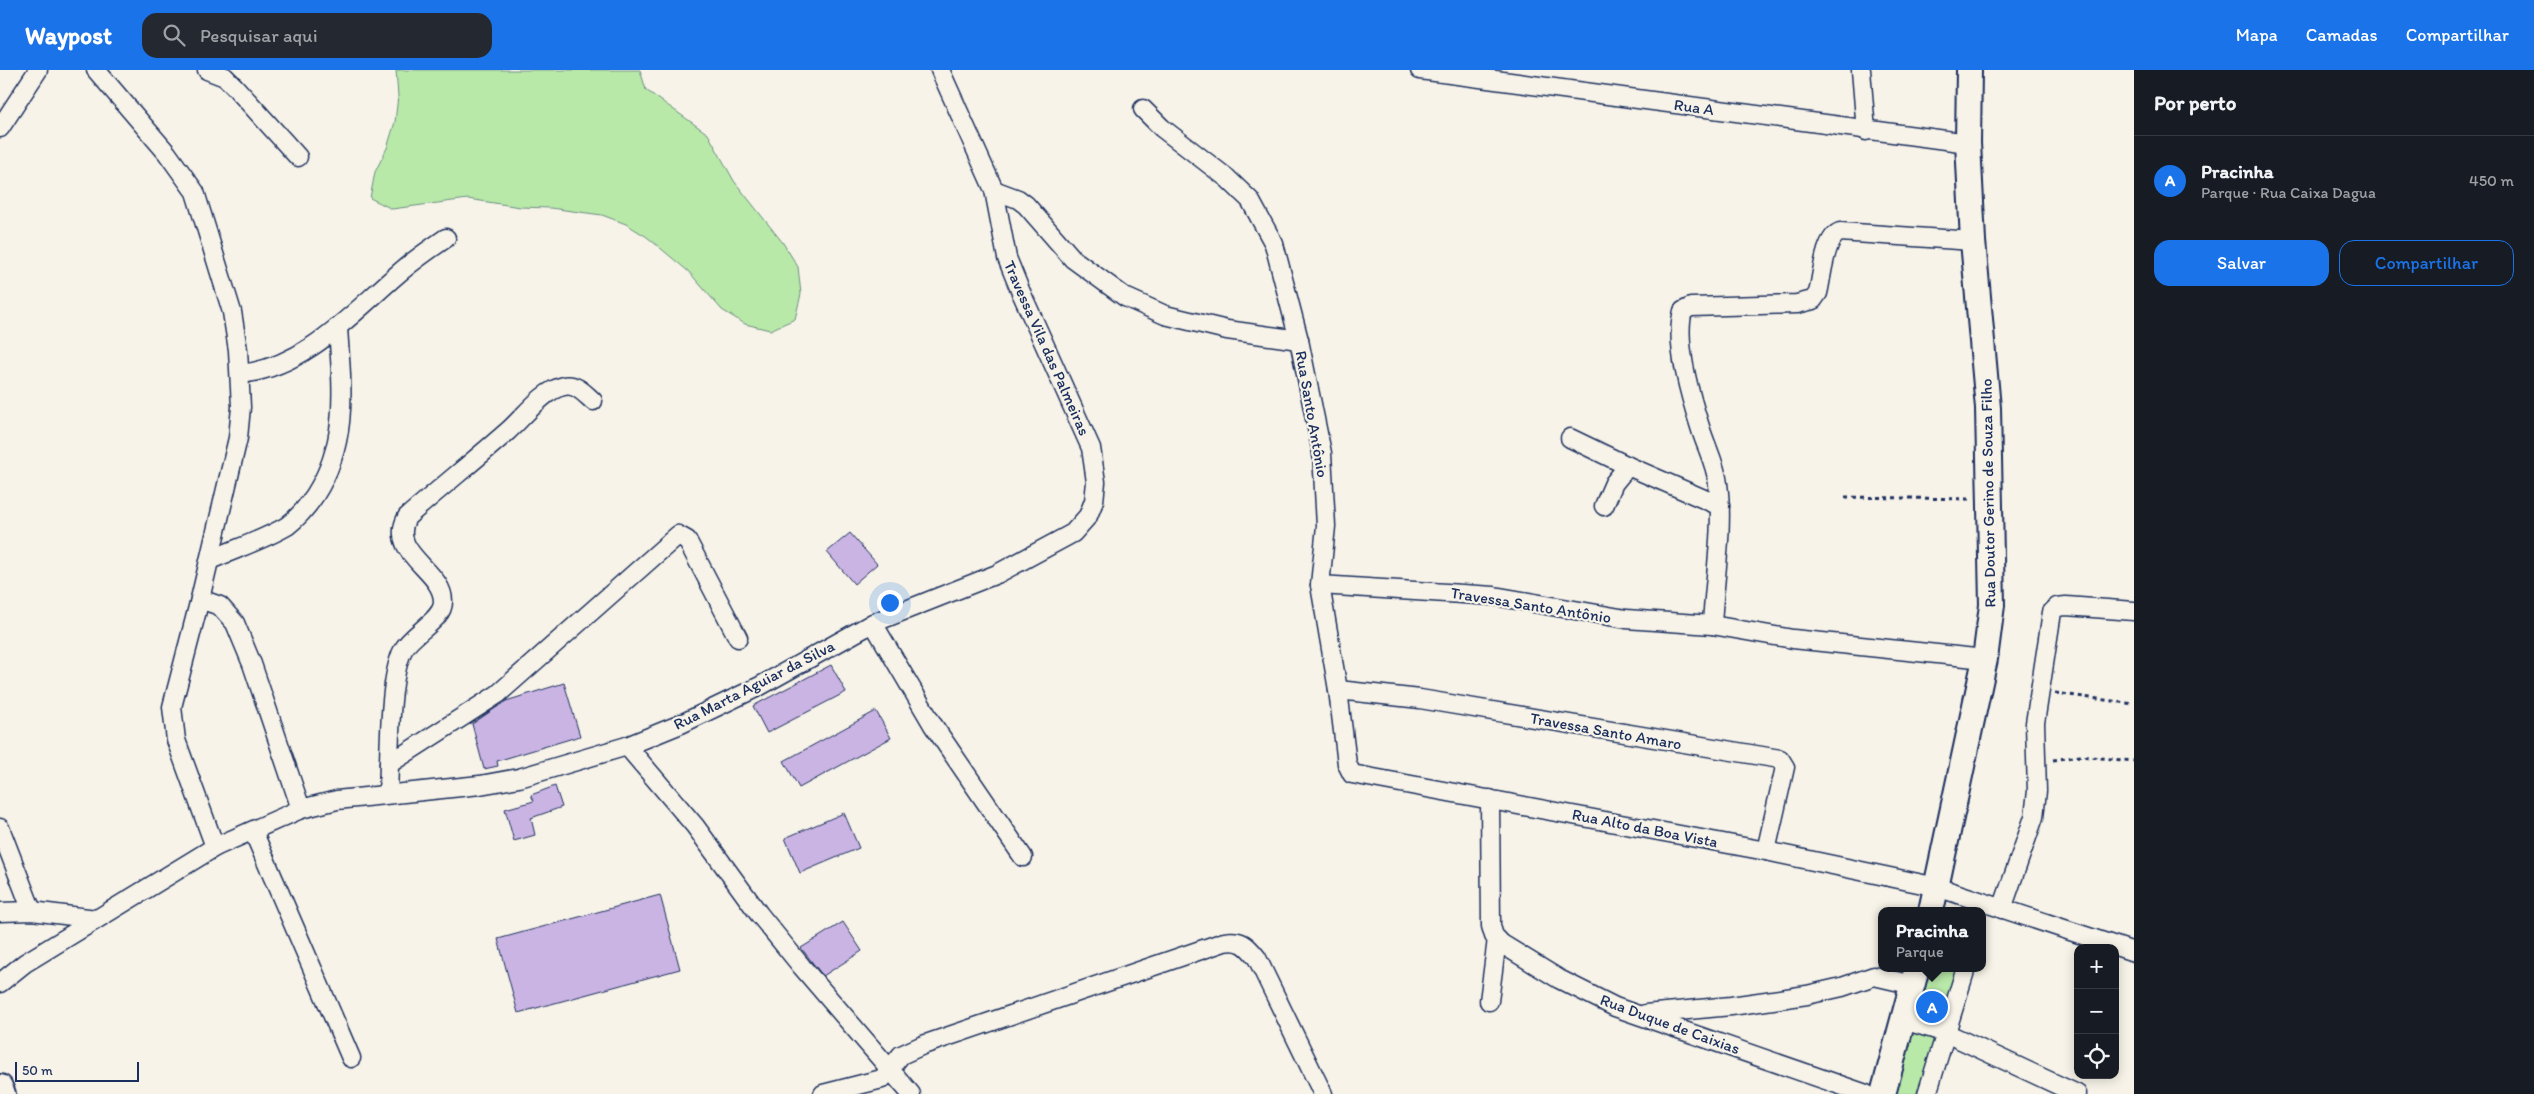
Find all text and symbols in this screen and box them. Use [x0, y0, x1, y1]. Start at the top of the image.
search box [142, 13, 492, 58]
text: Waypost [25, 21, 112, 50]
icon: search [160, 21, 188, 49]
text: Pesquisar aqui [200, 24, 318, 47]
text: Mapa [2236, 24, 2278, 46]
text: Camadas [2306, 24, 2378, 46]
text: Compartilhar [2406, 24, 2509, 46]
text: Por perto [2154, 90, 2236, 115]
street label: Rua A [1673, 95, 1715, 119]
text: Pracinha [2201, 160, 2274, 183]
text: A [2165, 171, 2175, 190]
text: 450 m [2469, 171, 2514, 190]
text: Parque · Rua Caixa Dagua [2201, 183, 2376, 202]
button: Salvar [2154, 240, 2329, 286]
button: Compartilhar [2339, 240, 2514, 286]
street label: Travessa Vila das Palmeiras [1000, 258, 1094, 438]
street label: Rua Santo Antônio [1291, 349, 1333, 479]
street label: Rua Doutor Gerino de Souza Filho [1977, 378, 1999, 608]
street label: Travessa Santo Antônio [1449, 583, 1613, 627]
your location [877, 590, 903, 616]
street label: Rua Marta Aguiar da Silva [670, 636, 838, 734]
street label: Travessa Santo Amaro [1529, 708, 1683, 754]
street label: Rua Alto da Boa Vista [1571, 805, 1720, 851]
popup [1878, 907, 1986, 972]
text: Pracinha [1896, 919, 1968, 942]
text: Parque [1896, 942, 1944, 961]
map controls [2074, 944, 2119, 1079]
button: + [2074, 944, 2119, 989]
pin: A [1916, 988, 1948, 1026]
button: − [2074, 989, 2119, 1034]
street label: Rua Duque de Caixias [1598, 990, 1742, 1058]
button: locate [2074, 1034, 2119, 1079]
scale bar [15, 1059, 139, 1082]
text: 50 m [22, 1062, 53, 1079]

